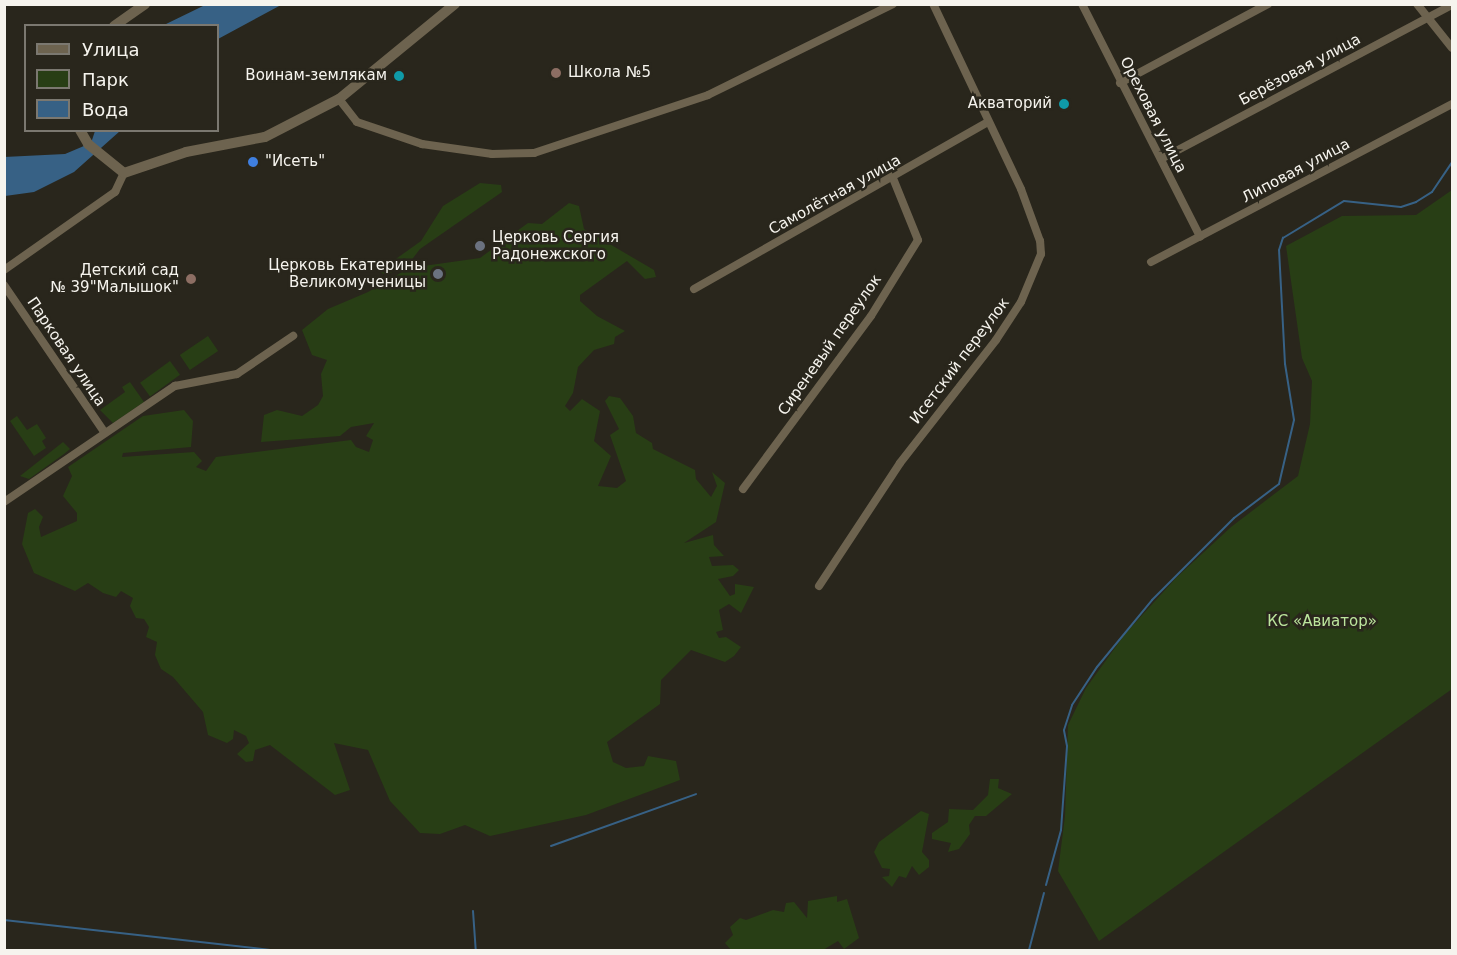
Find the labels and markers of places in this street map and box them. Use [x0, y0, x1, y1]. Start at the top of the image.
place label: Школа №5 [568, 64, 651, 82]
marker: Школа №5 [549, 66, 563, 80]
place label: Воинам-землякам [245, 67, 387, 85]
marker: Воинам-землякам [392, 69, 406, 83]
place label: Акваторий [968, 95, 1052, 113]
marker: Акваторий [1057, 97, 1071, 111]
place label: "Исеть" [265, 153, 325, 171]
marker: "Исеть" [246, 155, 260, 169]
place label: Церковь Сергия Радонежского [492, 228, 619, 263]
marker: Церковь Сергия Радонежского [473, 239, 487, 253]
place label: Церковь Екатерины Великомученицы [268, 256, 426, 291]
place label: Детский сад № 39"Малышок" [50, 261, 179, 296]
marker: Церковь Екатерины Великомученицы [431, 267, 445, 281]
marker: Детский сад № 39"Малышок" [184, 272, 198, 286]

